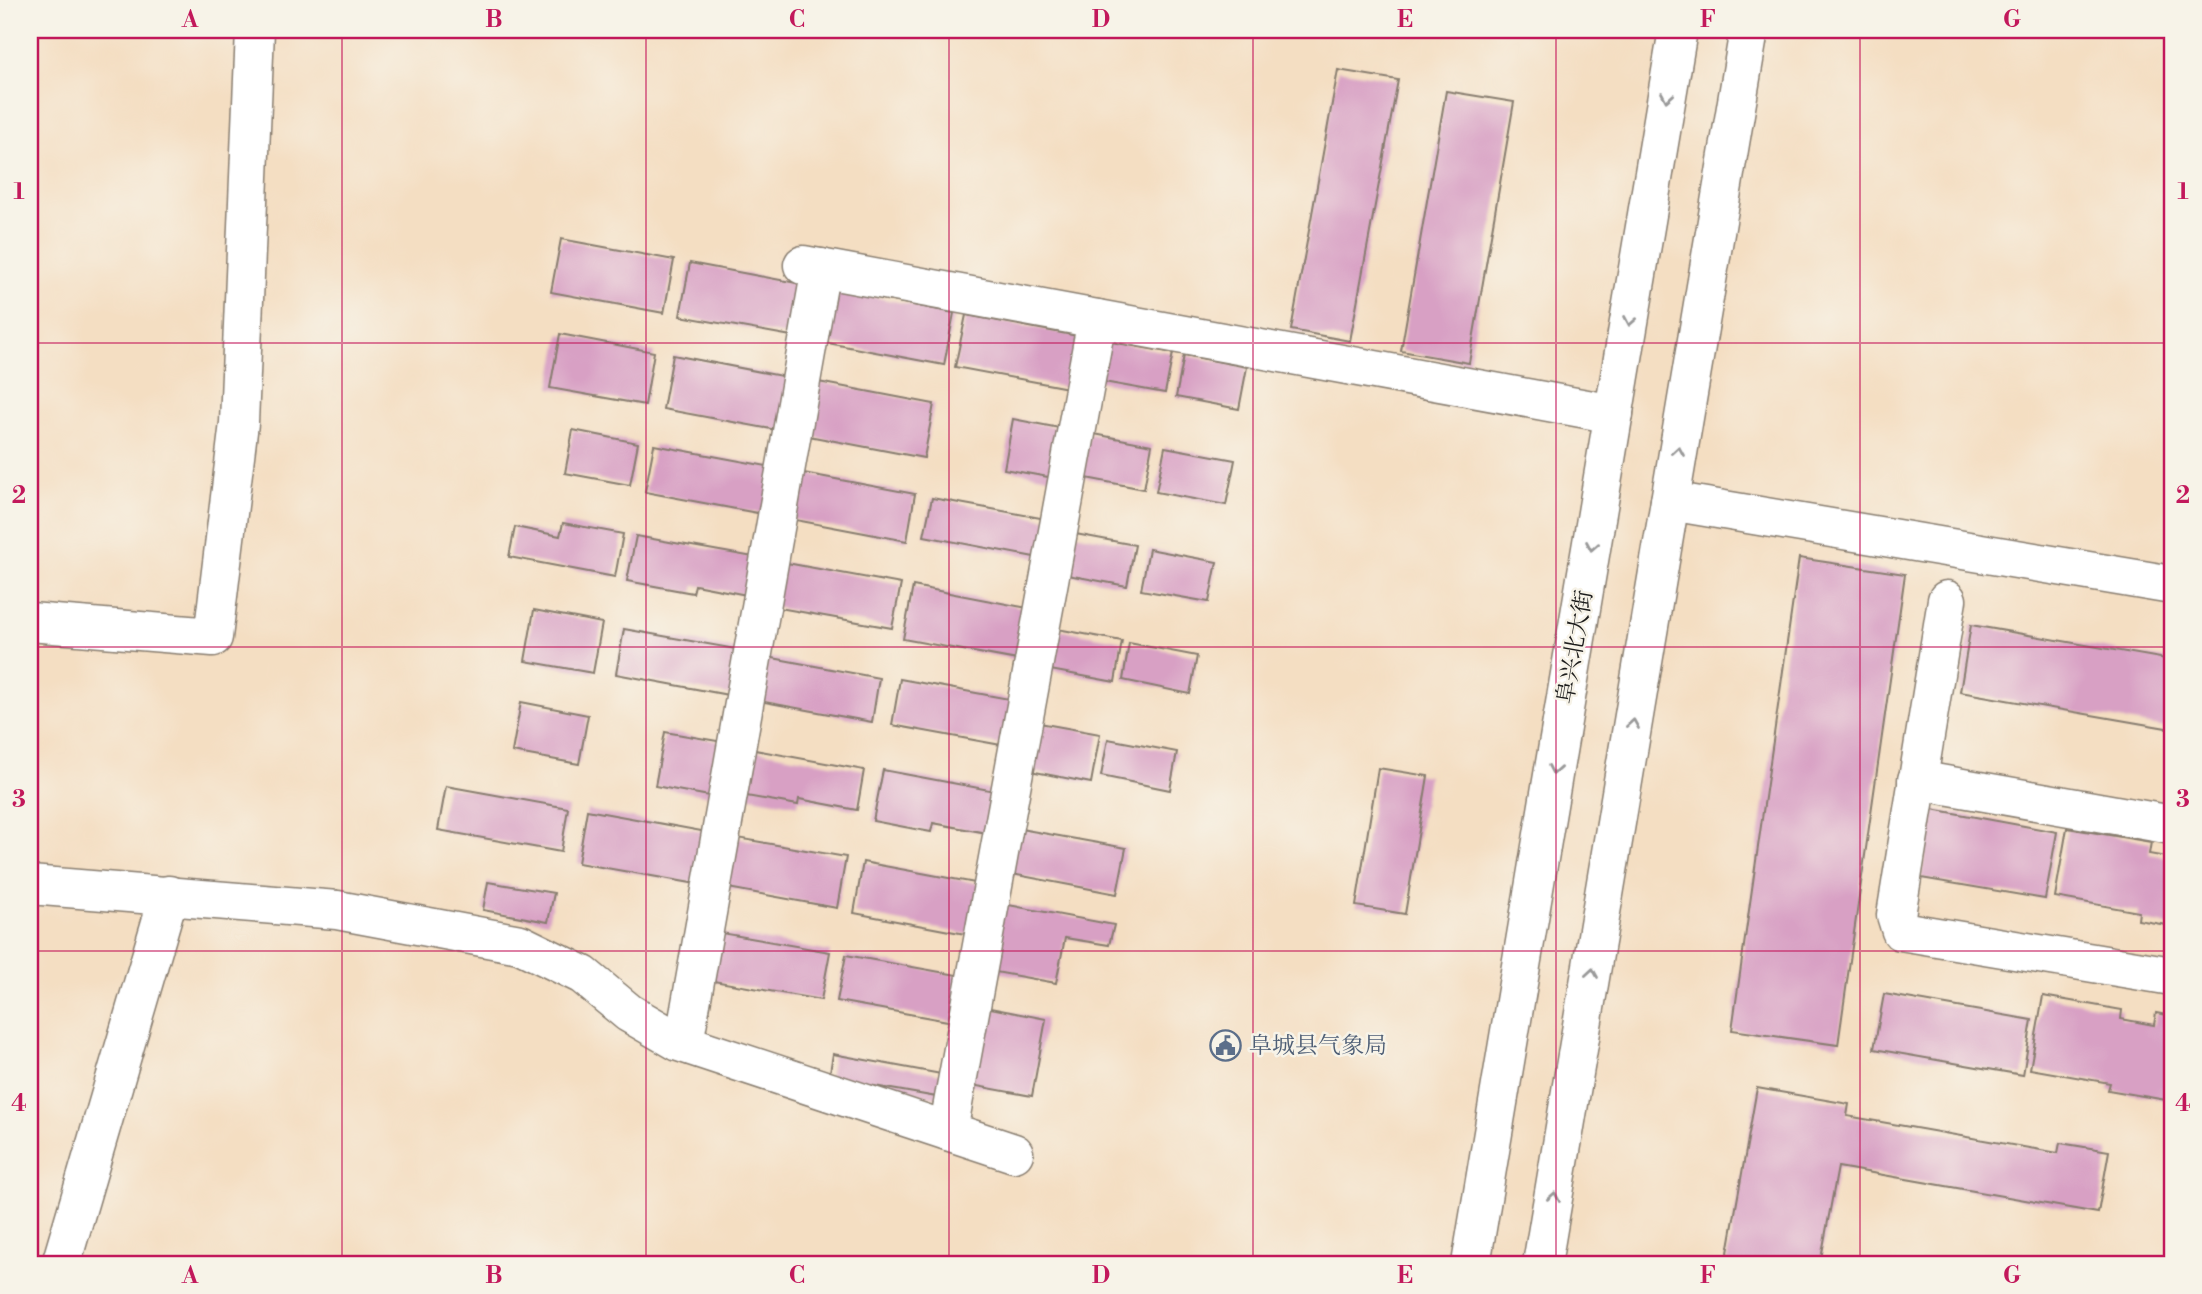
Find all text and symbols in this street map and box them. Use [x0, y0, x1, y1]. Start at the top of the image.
text: A [181, 6, 199, 34]
text: B [485, 6, 503, 34]
text: C [789, 6, 805, 34]
text: D [1092, 6, 1110, 34]
text: E [1397, 6, 1413, 34]
text: F [1700, 6, 1716, 34]
text: G [2003, 6, 2021, 34]
one-way arrow [1660, 91, 1675, 103]
text: 1 [13, 178, 25, 206]
text: 1 [2177, 178, 2189, 206]
one-way arrow [1623, 315, 1638, 327]
one-way arrow [1670, 445, 1685, 457]
text: 2 [12, 482, 26, 510]
text: 2 [2176, 482, 2190, 510]
one-way arrow [1585, 540, 1600, 552]
street label: 阜兴北大街 [1551, 588, 1599, 706]
one-way arrow [1625, 718, 1640, 730]
one-way arrow [1547, 764, 1562, 776]
text: 3 [12, 786, 26, 814]
text: 3 [2176, 786, 2190, 814]
one-way arrow [1584, 967, 1599, 979]
public building icon: 阜城县气象局 [1209, 1029, 1243, 1063]
place label: 阜城县气象局 [1249, 1032, 1387, 1060]
text: 4 [11, 1090, 27, 1118]
text: 4 [2175, 1090, 2191, 1118]
one-way arrow [1546, 1191, 1561, 1203]
text: A [181, 1262, 199, 1290]
text: B [485, 1262, 503, 1290]
text: C [789, 1262, 805, 1290]
text: D [1092, 1262, 1110, 1290]
text: E [1397, 1262, 1413, 1290]
text: F [1700, 1262, 1716, 1290]
text: G [2003, 1262, 2021, 1290]

